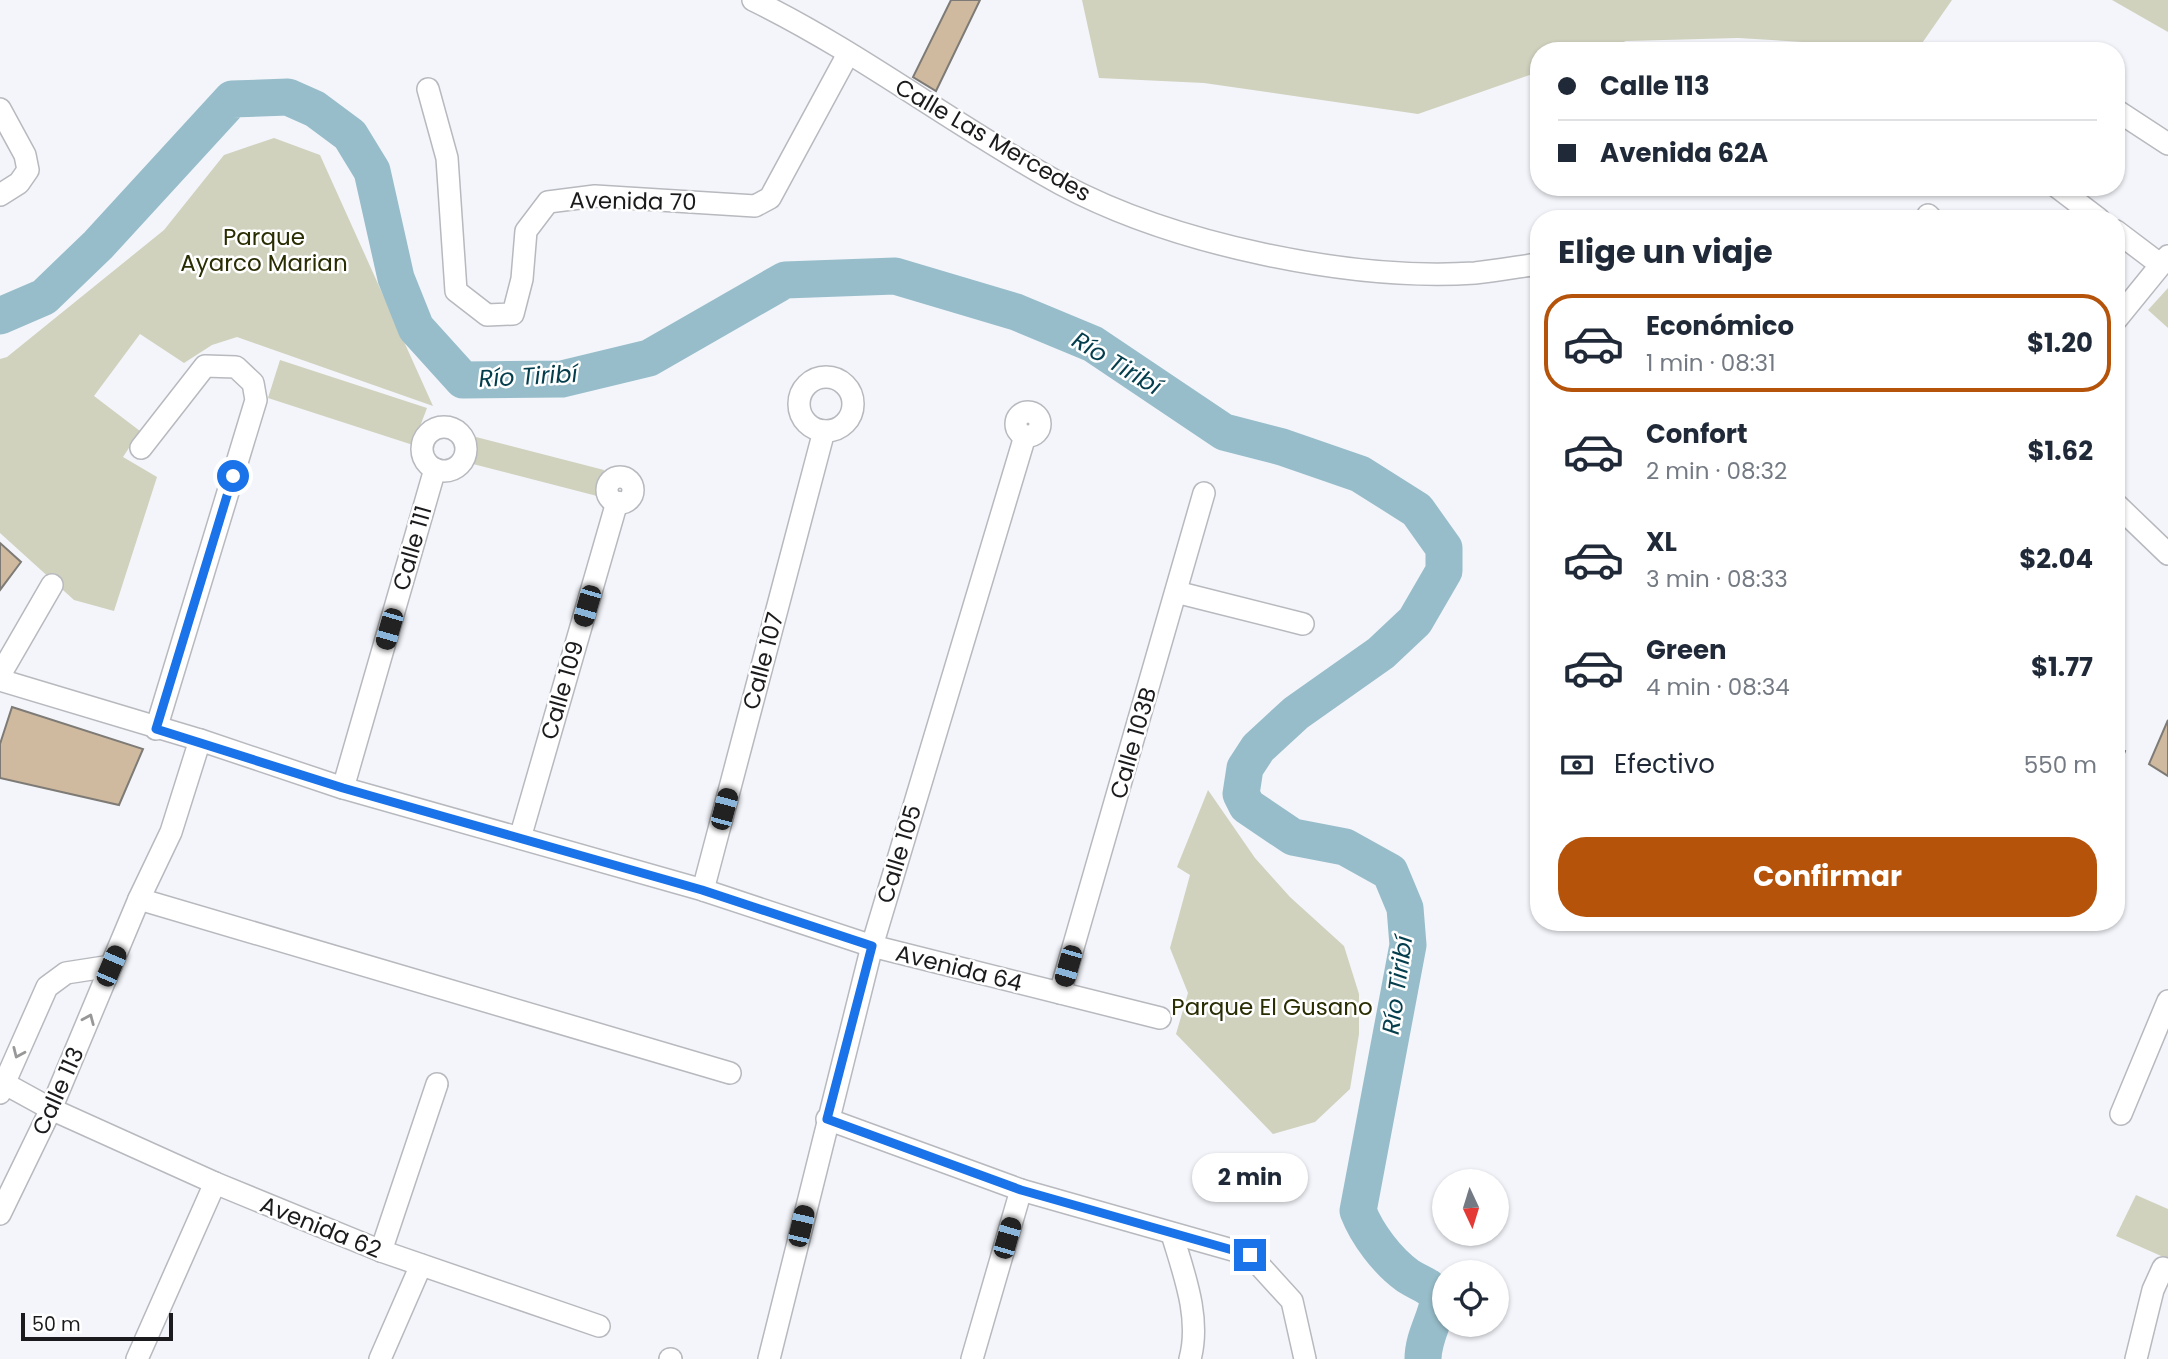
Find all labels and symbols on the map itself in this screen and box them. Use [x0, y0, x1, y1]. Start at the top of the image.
street label: Calle Las Mercedes [889, 71, 1097, 209]
street label: Avenida 70 [569, 184, 697, 218]
park label: Parque Ayarco Marian [180, 221, 348, 279]
water label: Río Tiribí [1066, 323, 1170, 404]
water label: Río Tiribí [478, 357, 580, 395]
route start [217, 460, 249, 492]
street label: Calle 111 [385, 502, 439, 594]
car [572, 583, 603, 629]
car [374, 606, 405, 652]
street label: Calle 107 [735, 609, 791, 713]
street label: Calle 109 [533, 637, 591, 743]
street label: Calle 103B [1102, 684, 1164, 802]
car [709, 786, 740, 832]
street label: Calle 105 [869, 801, 929, 907]
water label: Río Tiribí [1374, 932, 1421, 1036]
street label: Avenida 64 [892, 937, 1026, 999]
car [94, 943, 129, 989]
car [1053, 943, 1084, 989]
park label: Parque El Gusano [1171, 991, 1373, 1023]
one-way arrow [81, 1013, 95, 1026]
street label: Calle 113 [24, 1042, 92, 1140]
one-way arrow [12, 1046, 26, 1059]
callout: 2 min [1192, 1154, 1308, 1202]
north arrow [1432, 1169, 1508, 1246]
street label: Avenida 62 [256, 1188, 386, 1266]
car [787, 1203, 816, 1249]
car [992, 1215, 1023, 1261]
route end [1234, 1239, 1266, 1271]
scale bar [21, 1310, 173, 1342]

